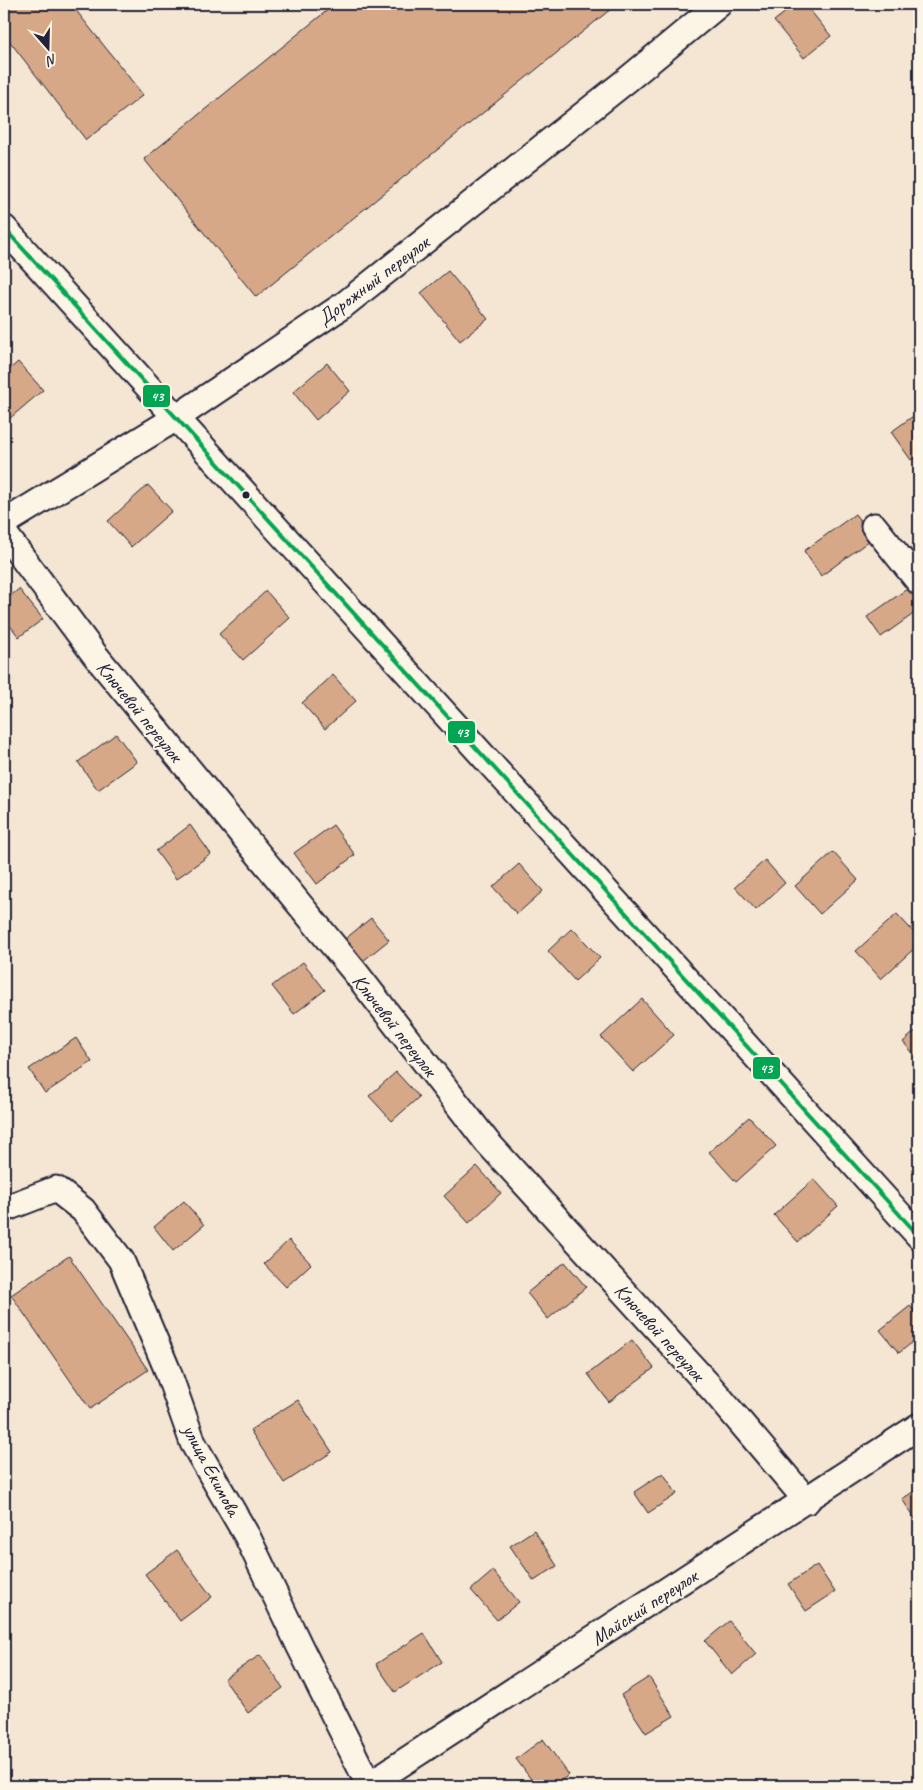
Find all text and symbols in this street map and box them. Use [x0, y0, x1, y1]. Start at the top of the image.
north arrow [22, 22, 72, 72]
text: N [43, 50, 59, 70]
street label: Дорожный переулок [312, 229, 436, 331]
line badge: 43 [142, 384, 171, 408]
text: 43 [151, 388, 165, 405]
unlabelled marker [241, 490, 251, 500]
street label: Ключевой переулок [91, 656, 189, 768]
line badge: 43 [447, 720, 476, 744]
text: 43 [456, 724, 470, 741]
street label: Ключевой переулок [347, 969, 443, 1083]
line badge: 43 [752, 1056, 781, 1080]
text: 43 [760, 1060, 774, 1077]
street label: Ключевой переулок [609, 1278, 711, 1388]
street label: улица Екимова [176, 1419, 247, 1522]
street label: Майский переулок [586, 1563, 704, 1651]

